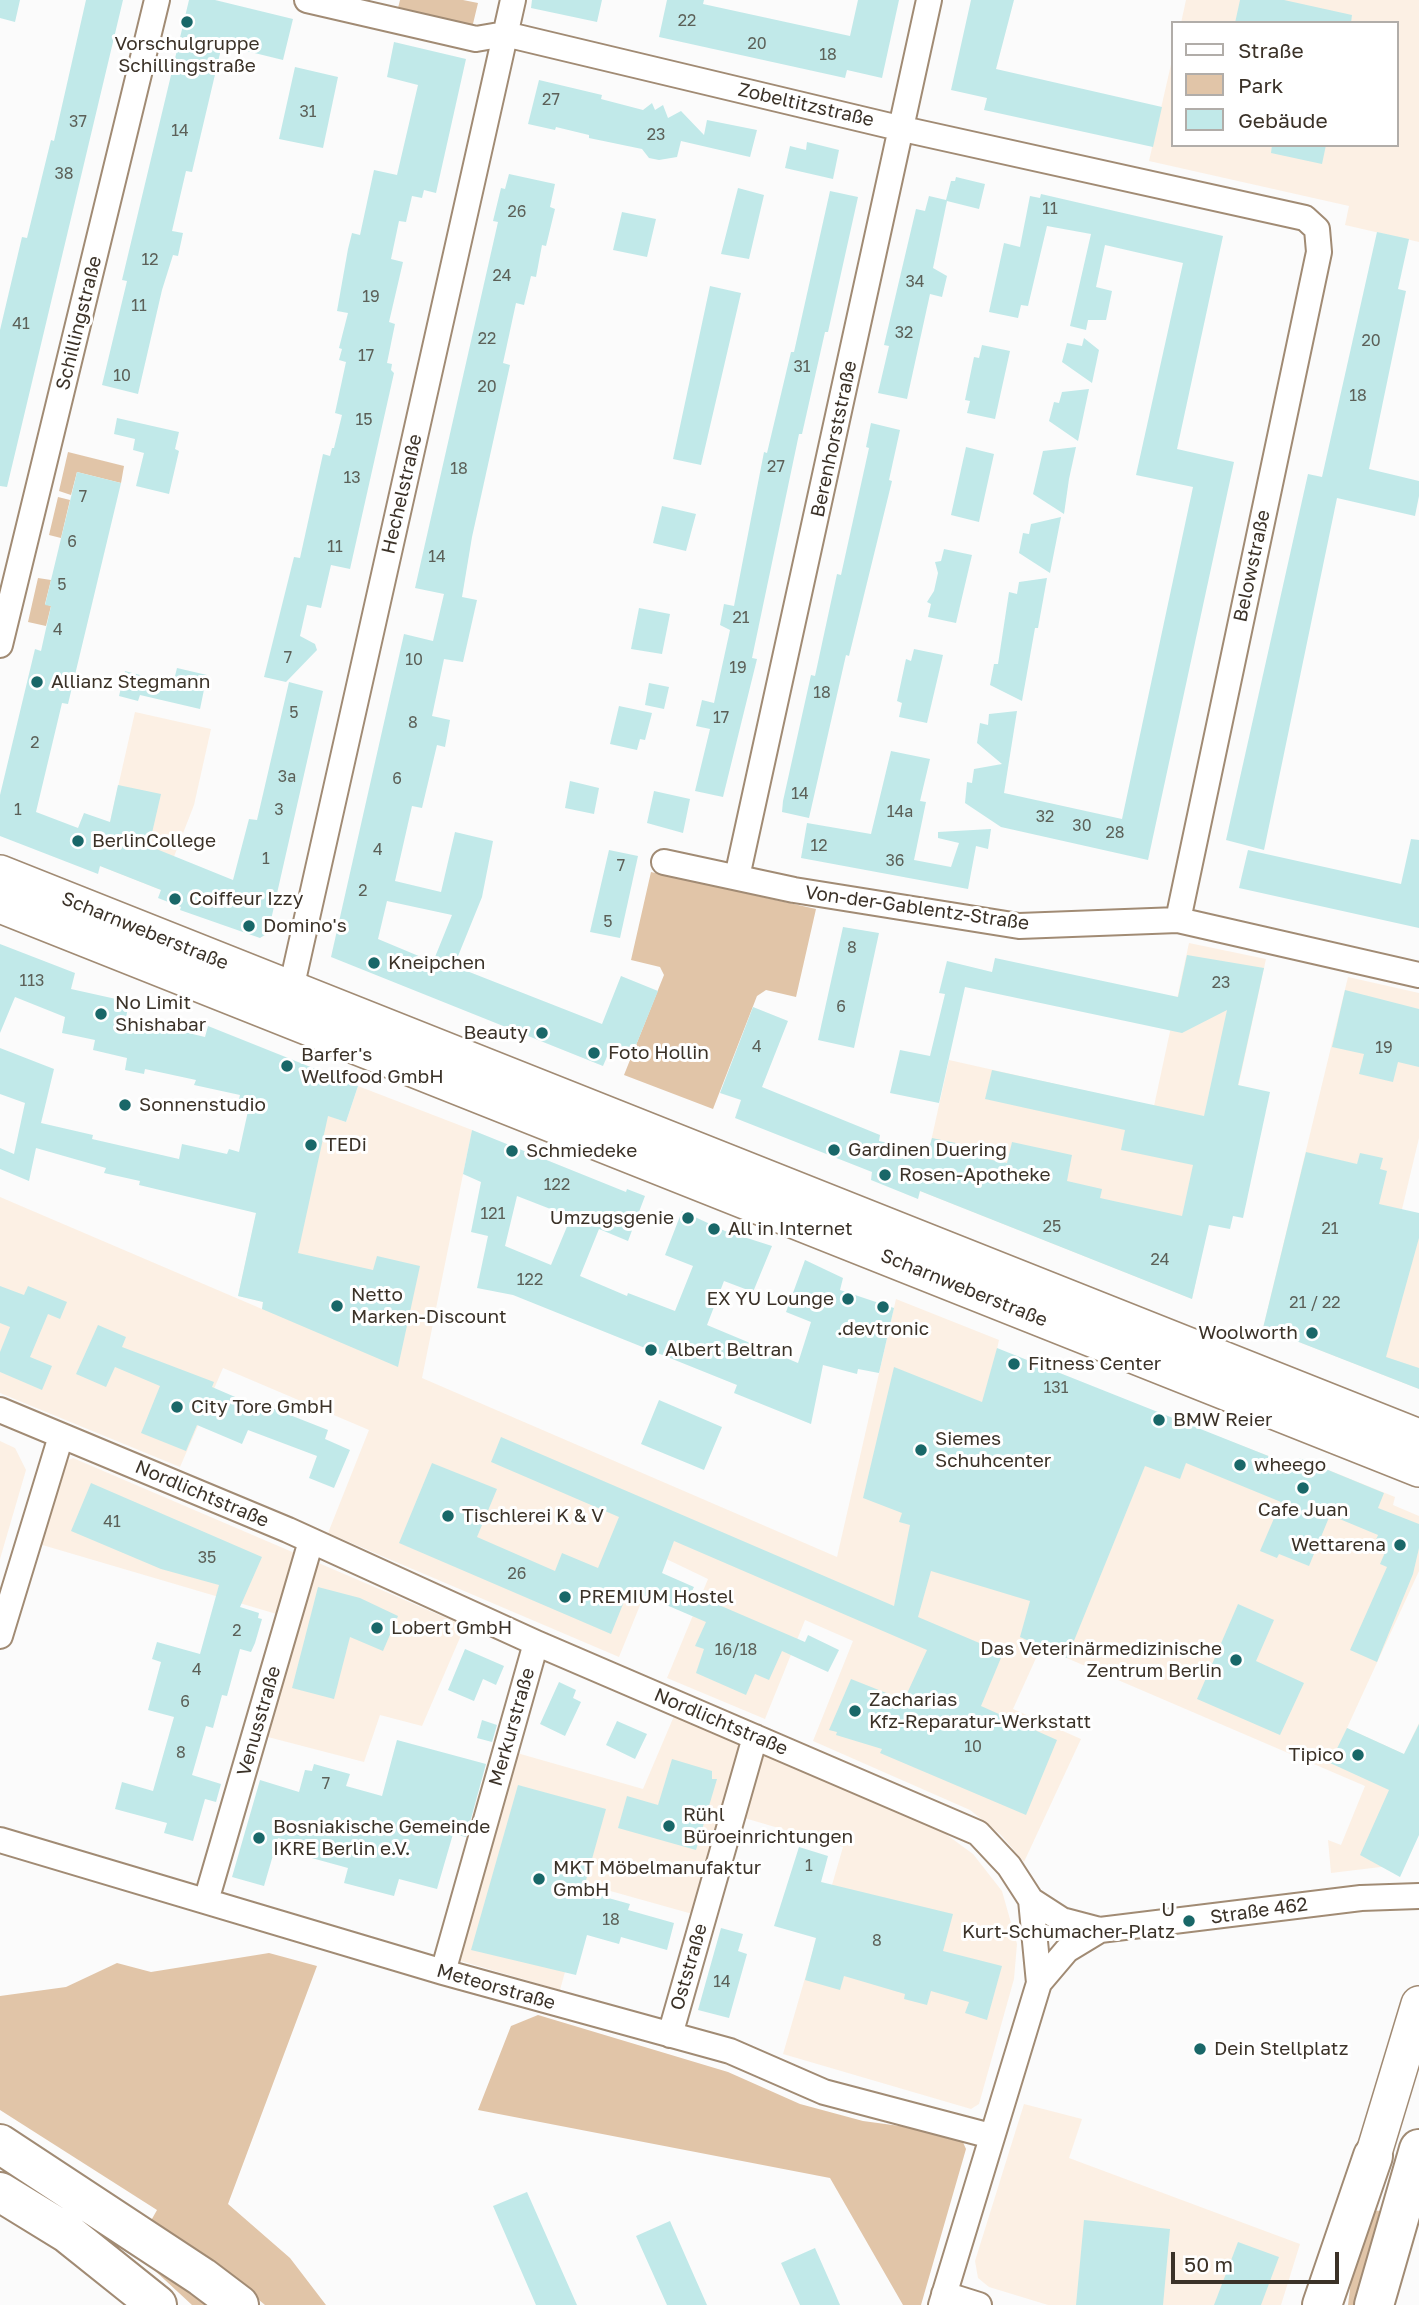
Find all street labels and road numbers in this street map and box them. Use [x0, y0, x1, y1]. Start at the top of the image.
street label: Zobeltitzstraße [736, 78, 876, 132]
street label: Schillingstraße [51, 253, 107, 393]
street label: Berenhorststraße [806, 359, 862, 519]
street label: Hechelstraße [377, 432, 427, 556]
street label: Belowstraße [1229, 508, 1275, 624]
street label: Von-der-Gablentz-Straße [803, 881, 1031, 935]
street label: Scharnweberstraße [58, 887, 232, 975]
street label: Scharnweberstraße [877, 1244, 1051, 1332]
street label: Nordlichtstraße [132, 1456, 272, 1532]
street label: Venusstraße [232, 1663, 286, 1779]
street label: Merkurstraße [484, 1665, 540, 1789]
street label: Nordlichtstraße [651, 1684, 791, 1760]
street label: Straße 462 [1209, 1893, 1309, 1929]
street label: Oststraße [666, 1921, 712, 2013]
street label: Meteorstraße [434, 1959, 558, 2015]

